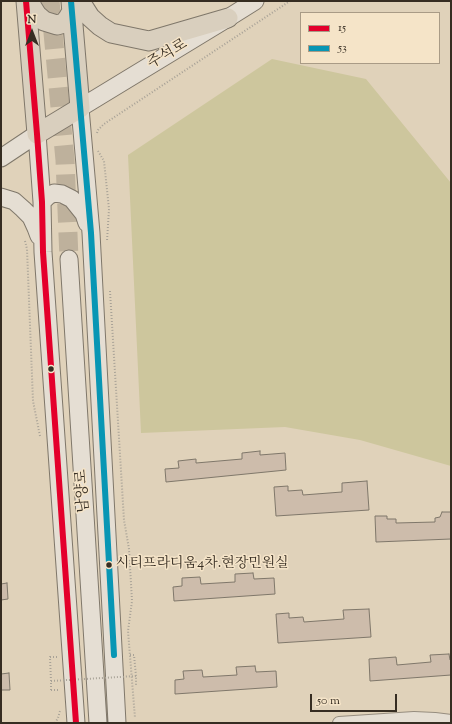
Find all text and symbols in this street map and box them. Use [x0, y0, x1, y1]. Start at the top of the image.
north arrow [12, 12, 52, 52]
text: N [28, 12, 36, 28]
legend [300, 12, 440, 64]
text: 15 [338, 19, 346, 37]
street label: 주석로 [145, 36, 191, 74]
text: 53 [338, 39, 347, 57]
unlabelled marker [46, 364, 56, 374]
street label: 남양로 [74, 469, 94, 513]
place label: 시티프라디움4차.현장민원실 [116, 557, 289, 573]
marker: 시티프라디움4차.현장민원실 [104, 560, 114, 570]
scale bar [312, 686, 399, 712]
text: 50 m [317, 692, 340, 710]

